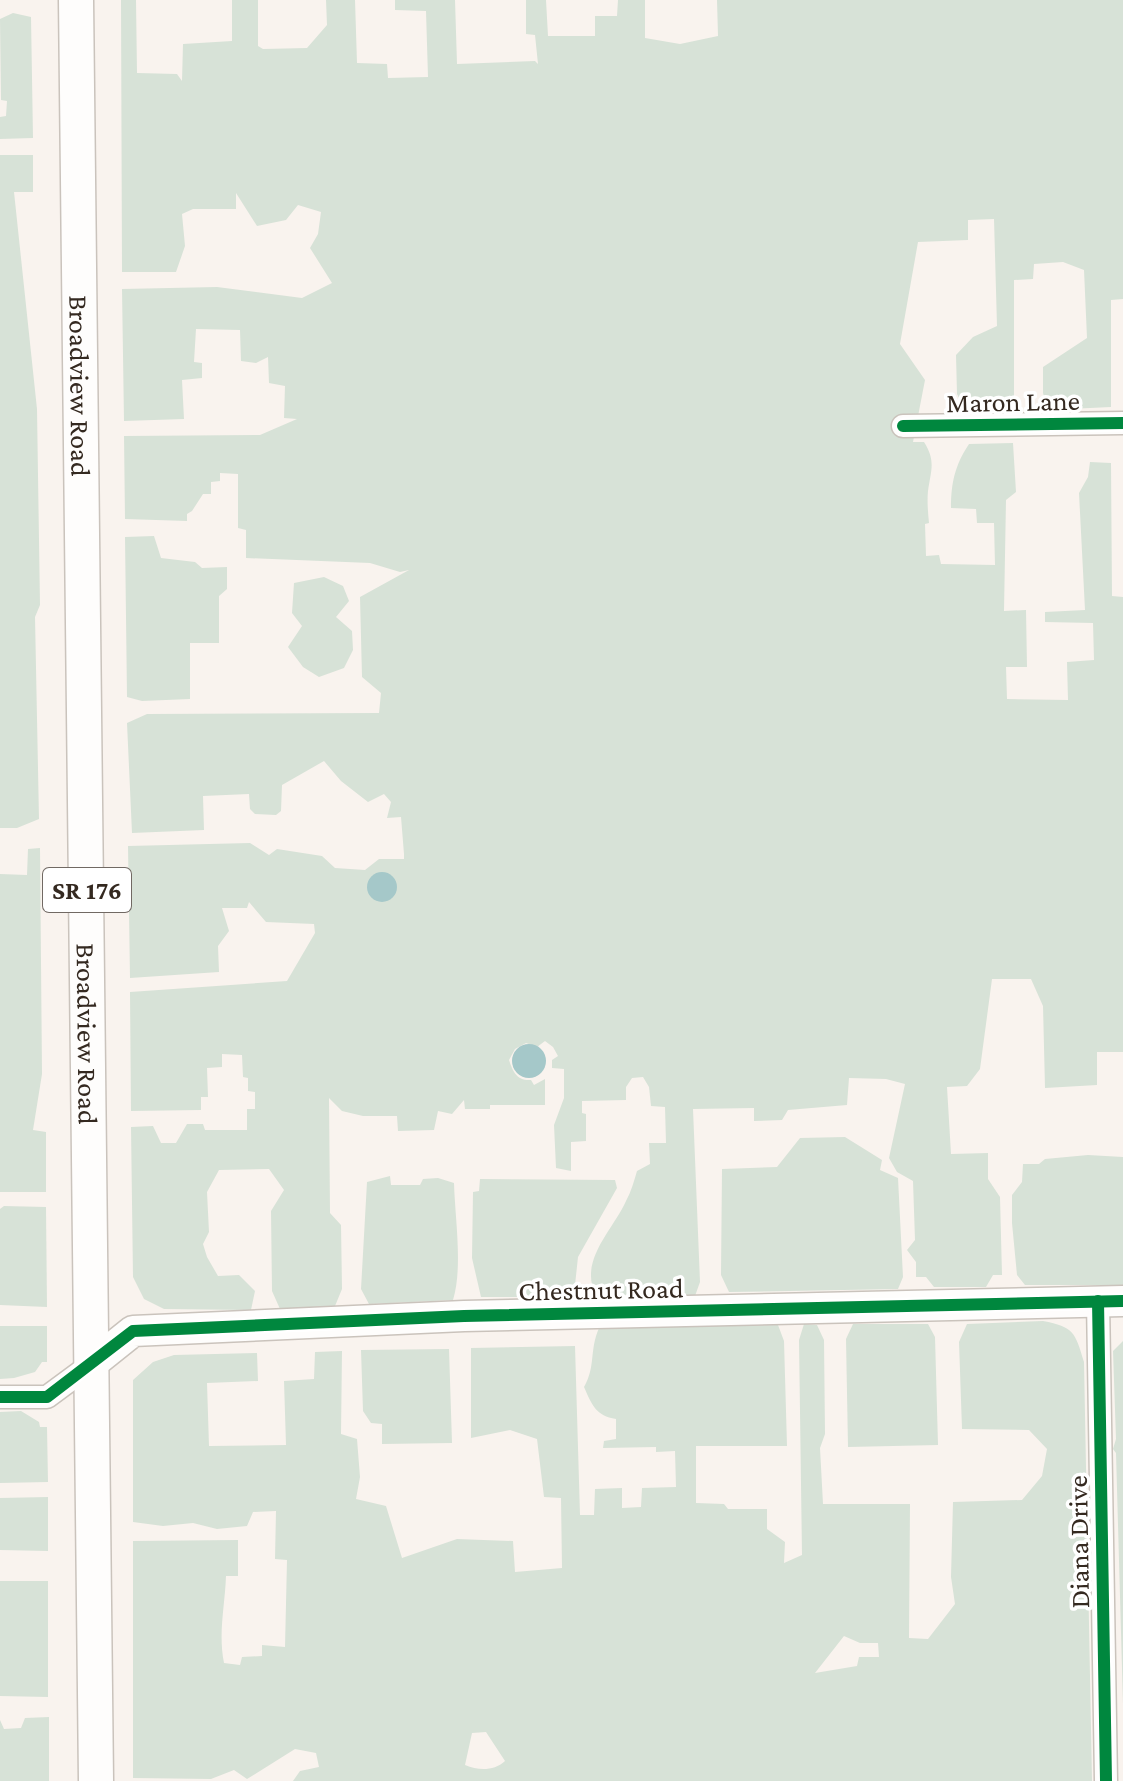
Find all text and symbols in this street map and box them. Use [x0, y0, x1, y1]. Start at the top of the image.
street label: Broadview Road [63, 295, 96, 477]
street label: Maron Lane [946, 385, 1080, 418]
road number: SR 176 [43, 868, 131, 912]
street label: Broadview Road [71, 943, 104, 1125]
street label: Chestnut Road [518, 1273, 684, 1306]
street label: Diana Drive [1062, 1475, 1095, 1609]

